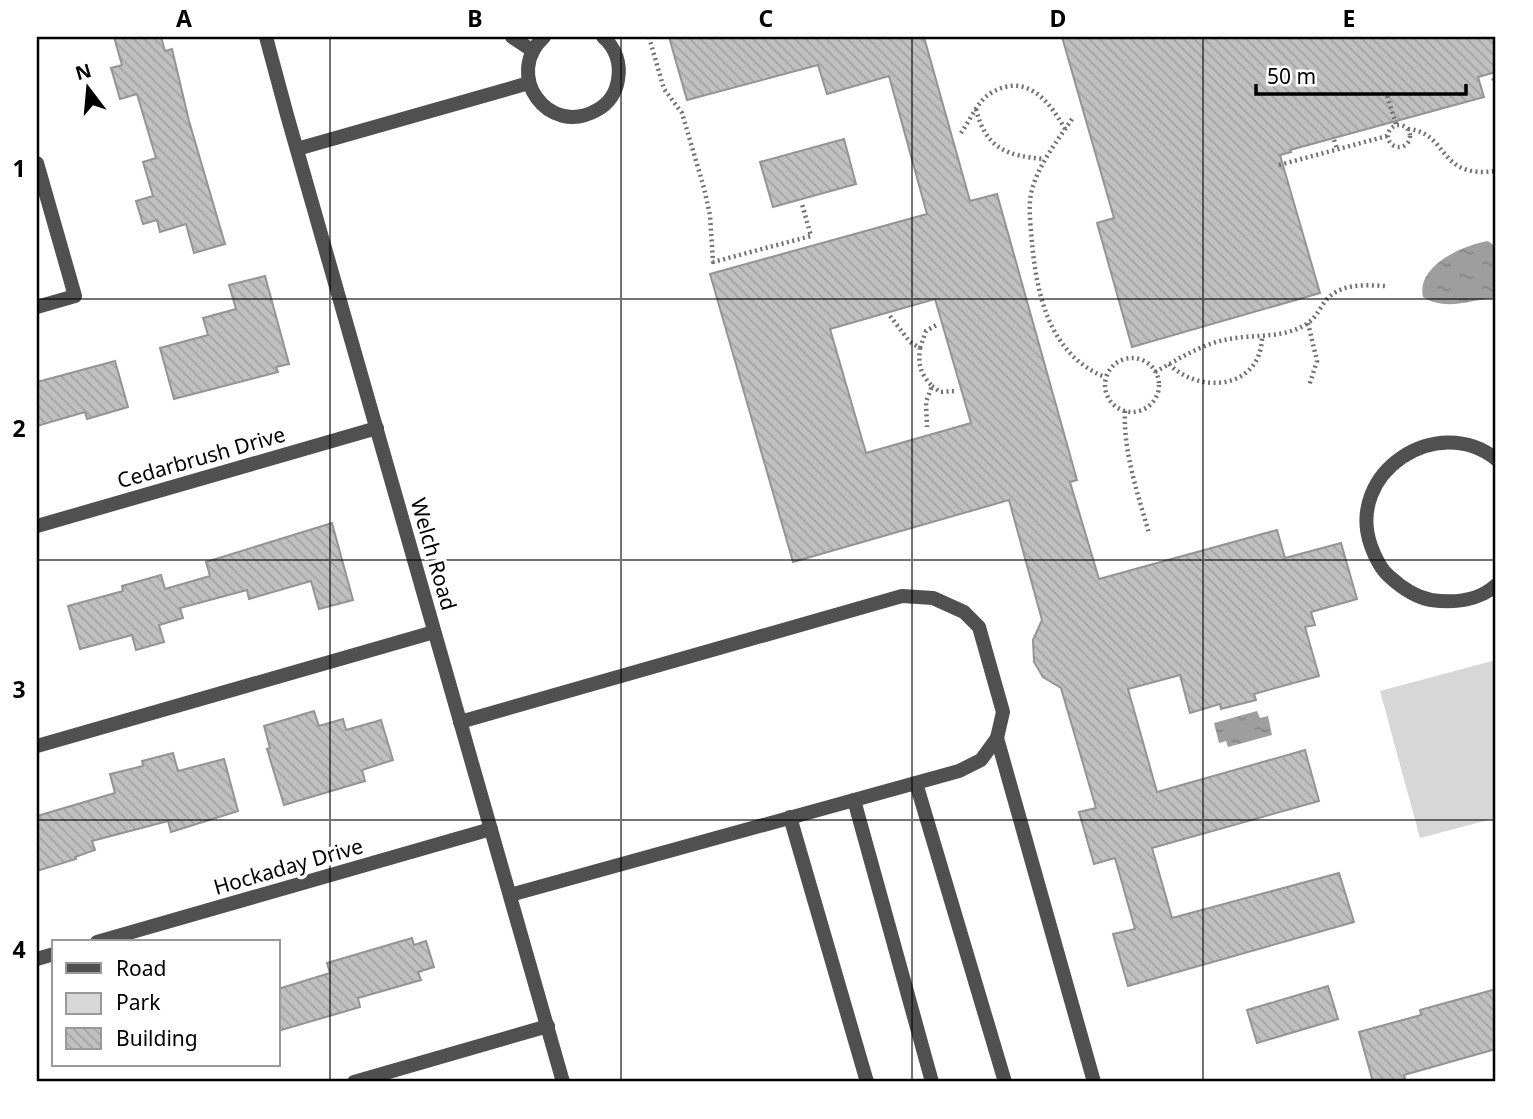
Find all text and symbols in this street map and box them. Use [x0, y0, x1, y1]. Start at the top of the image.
text: A [176, 2, 192, 34]
text: B [467, 2, 483, 34]
text: C [759, 2, 774, 34]
text: D [1050, 2, 1066, 34]
text: E [1343, 2, 1355, 34]
north arrow [52, 52, 122, 122]
scale bar [1256, 52, 1466, 96]
text: N [72, 57, 94, 86]
text: 50 m [1267, 62, 1316, 90]
text: 1 [12, 152, 26, 184]
text: 2 [12, 412, 26, 444]
street label: Cedarbrush Drive [114, 420, 288, 494]
street label: Welch Road [405, 495, 463, 613]
text: 3 [12, 673, 26, 705]
street label: Hockaday Drive [210, 831, 366, 901]
text: 4 [12, 933, 26, 965]
legend [52, 940, 280, 1066]
text: Road [116, 954, 166, 982]
text: Park [116, 988, 161, 1016]
text: Building [116, 1024, 198, 1052]

